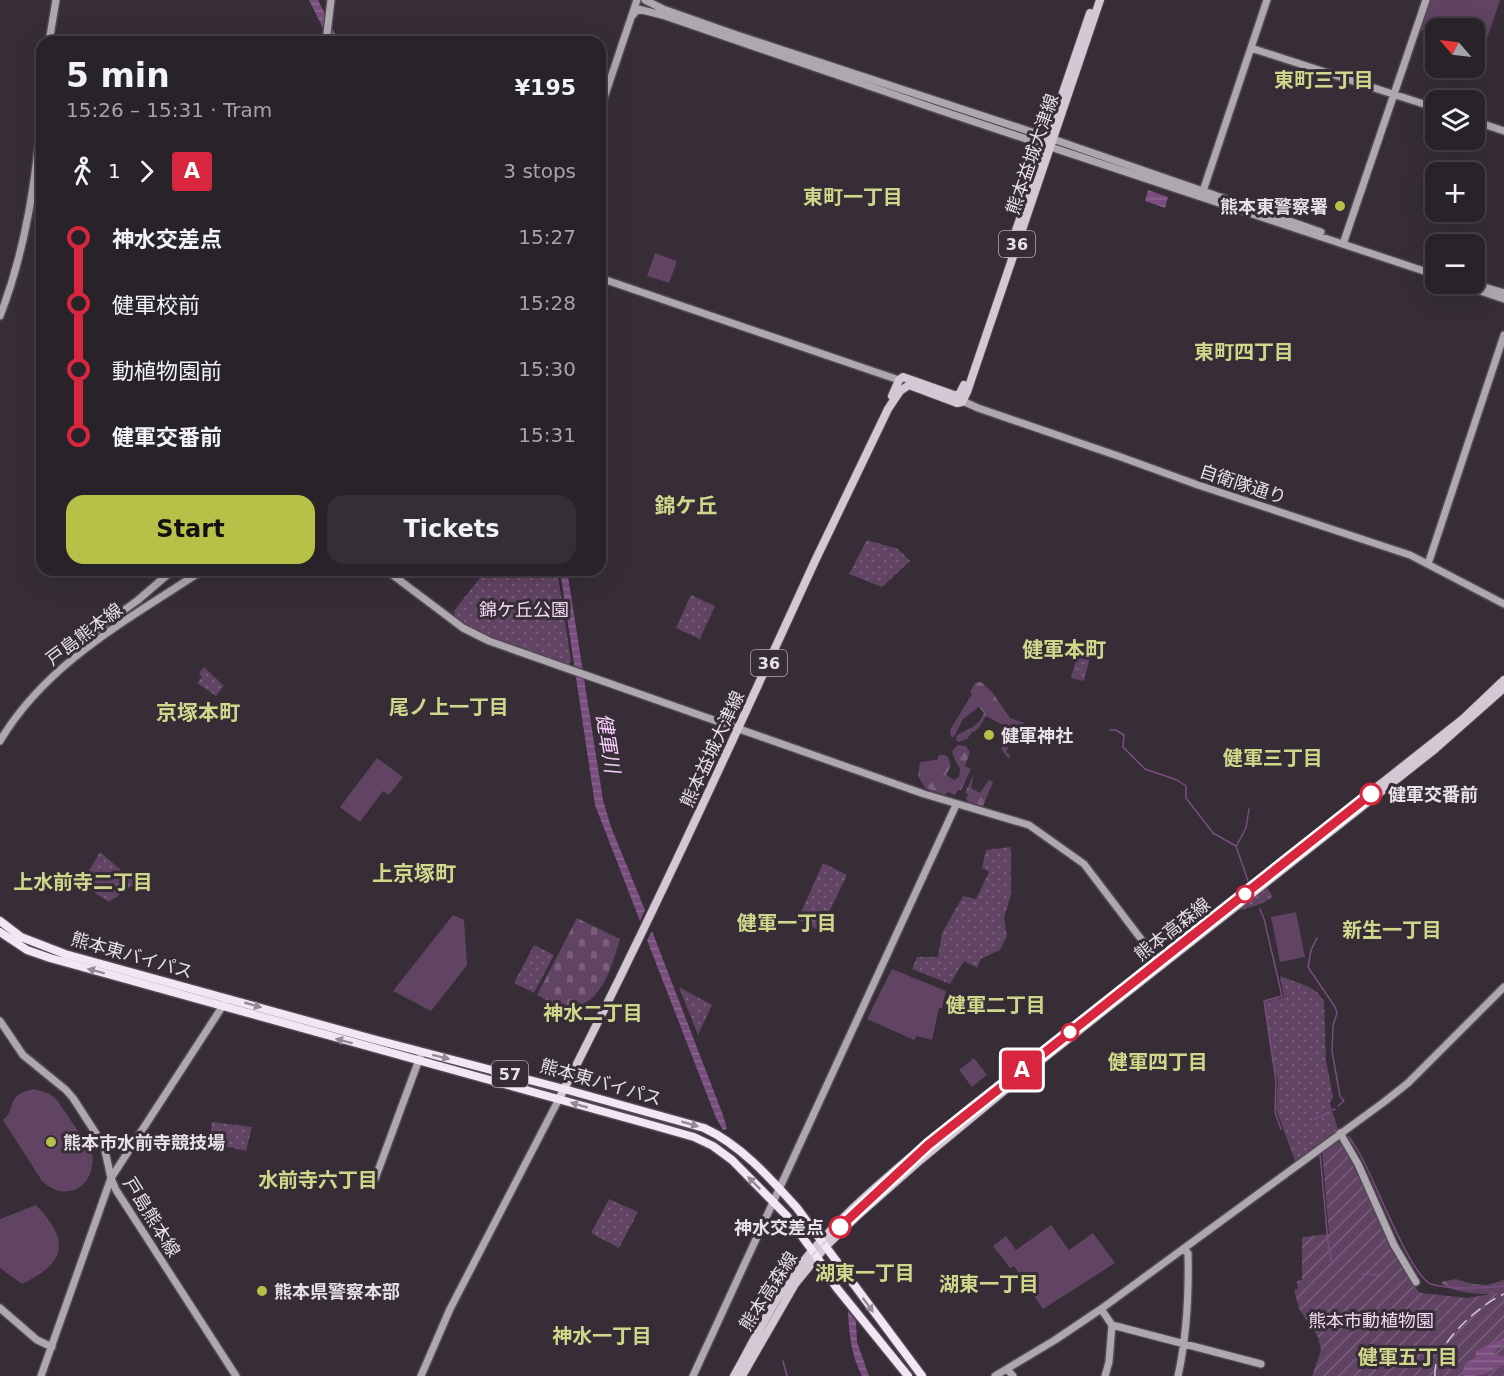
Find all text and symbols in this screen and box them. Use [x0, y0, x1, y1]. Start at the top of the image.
north arrow [1425, 18, 1485, 78]
map controls [1425, 18, 1485, 294]
text: 5 min [66, 56, 170, 95]
district label: 東町三丁目 [1274, 68, 1374, 92]
text: ¥195 [515, 75, 576, 100]
button: layers [1425, 90, 1485, 150]
street label: 熊本益城大津線 [1002, 91, 1062, 217]
text: 15:26 – 15:31 · Tram [66, 98, 272, 122]
icon: walk [66, 155, 99, 188]
icon: forward [130, 155, 163, 188]
text: 1 [108, 159, 121, 183]
text: A [184, 159, 200, 183]
text: 3 stops [503, 159, 576, 183]
button: + [1425, 162, 1485, 222]
district label: 東町一丁目 [803, 185, 903, 209]
place label: 熊本東警察署 [1220, 196, 1328, 217]
marker: 熊本東警察署 [1333, 199, 1347, 213]
text: 15:27 [518, 225, 576, 249]
text: 神水交差点 [112, 227, 222, 252]
road number: 36 [999, 231, 1035, 257]
button: − [1425, 234, 1485, 294]
text: 15:28 [518, 291, 576, 315]
text: 健軍校前 [112, 293, 200, 318]
district label: 東町四丁目 [1194, 340, 1294, 364]
text: 15:30 [518, 357, 576, 381]
text: 動植物園前 [112, 359, 222, 384]
text: 15:31 [518, 423, 576, 447]
text: 健軍交番前 [112, 425, 222, 450]
street label: 自衛隊通り [1197, 460, 1289, 508]
district label: 錦ケ丘 [655, 494, 718, 518]
button: Start [66, 495, 315, 564]
button: Tickets [327, 495, 576, 564]
street label: 戸島熊本線 [42, 599, 126, 669]
park label: 錦ケ丘公園 [479, 599, 569, 620]
district label: 健軍本町 [1022, 638, 1106, 662]
road number: 36 [751, 650, 787, 676]
street label: 熊本益城大津線 [676, 687, 748, 811]
district label: 尾ノ上一丁目 [389, 695, 509, 719]
district label: 京塚本町 [156, 701, 240, 725]
water label: 健軍川 [591, 711, 625, 776]
place label: 健軍神社 [1001, 725, 1073, 746]
marker: 健軍神社 [982, 728, 996, 742]
district label: 健軍三丁目 [1223, 746, 1323, 770]
marker: 健軍交番前 [1360, 783, 1382, 805]
place label: 健軍交番前 [1388, 784, 1478, 805]
district label: 上京塚町 [372, 862, 456, 886]
district label: 上水前寺二丁目 [13, 870, 153, 894]
unlabelled marker [1236, 885, 1254, 903]
street label: 熊本高森線 [1130, 893, 1214, 965]
district label: 健軍一丁目 [737, 911, 837, 935]
district label: 新生一丁目 [1342, 918, 1442, 942]
street label: 熊本東バイパス [69, 928, 195, 982]
one-way arrow [87, 966, 105, 975]
district label: 健軍二丁目 [946, 993, 1046, 1017]
one-way arrow [244, 1001, 262, 1010]
district label: 神水二丁目 [543, 1001, 643, 1025]
unlabelled marker [1061, 1023, 1079, 1041]
one-way arrow [335, 1036, 353, 1045]
line badge: A [1002, 1050, 1042, 1090]
district label: 健軍四丁目 [1108, 1050, 1208, 1074]
one-way arrow [432, 1052, 450, 1062]
street label: 熊本東バイパス [538, 1055, 664, 1109]
text: A [1014, 1058, 1030, 1082]
road number: 57 [492, 1061, 528, 1087]
one-way arrow [570, 1100, 588, 1109]
one-way arrow [681, 1120, 699, 1130]
place label: 熊本市水前寺競技場 [63, 1132, 225, 1153]
marker: 熊本市水前寺競技場 [44, 1135, 58, 1149]
district label: 水前寺六丁目 [258, 1168, 378, 1192]
street label: 戸島熊本線 [119, 1173, 185, 1261]
one-way arrow [747, 1176, 761, 1190]
marker: 神水交差点 [829, 1216, 851, 1238]
place label: 神水交差点 [734, 1217, 824, 1238]
street label: 熊本高森線 [735, 1248, 801, 1334]
district label: 湖東一丁目 [815, 1261, 915, 1285]
district label: 湖東一丁目 [939, 1272, 1039, 1296]
place label: 熊本県警察本部 [274, 1281, 400, 1302]
marker: 熊本県警察本部 [255, 1284, 269, 1298]
one-way arrow [862, 1296, 874, 1312]
park label: 熊本市動植物園 [1308, 1310, 1434, 1331]
district label: 神水一丁目 [552, 1324, 652, 1348]
district label: 健軍五丁目 [1358, 1345, 1458, 1369]

